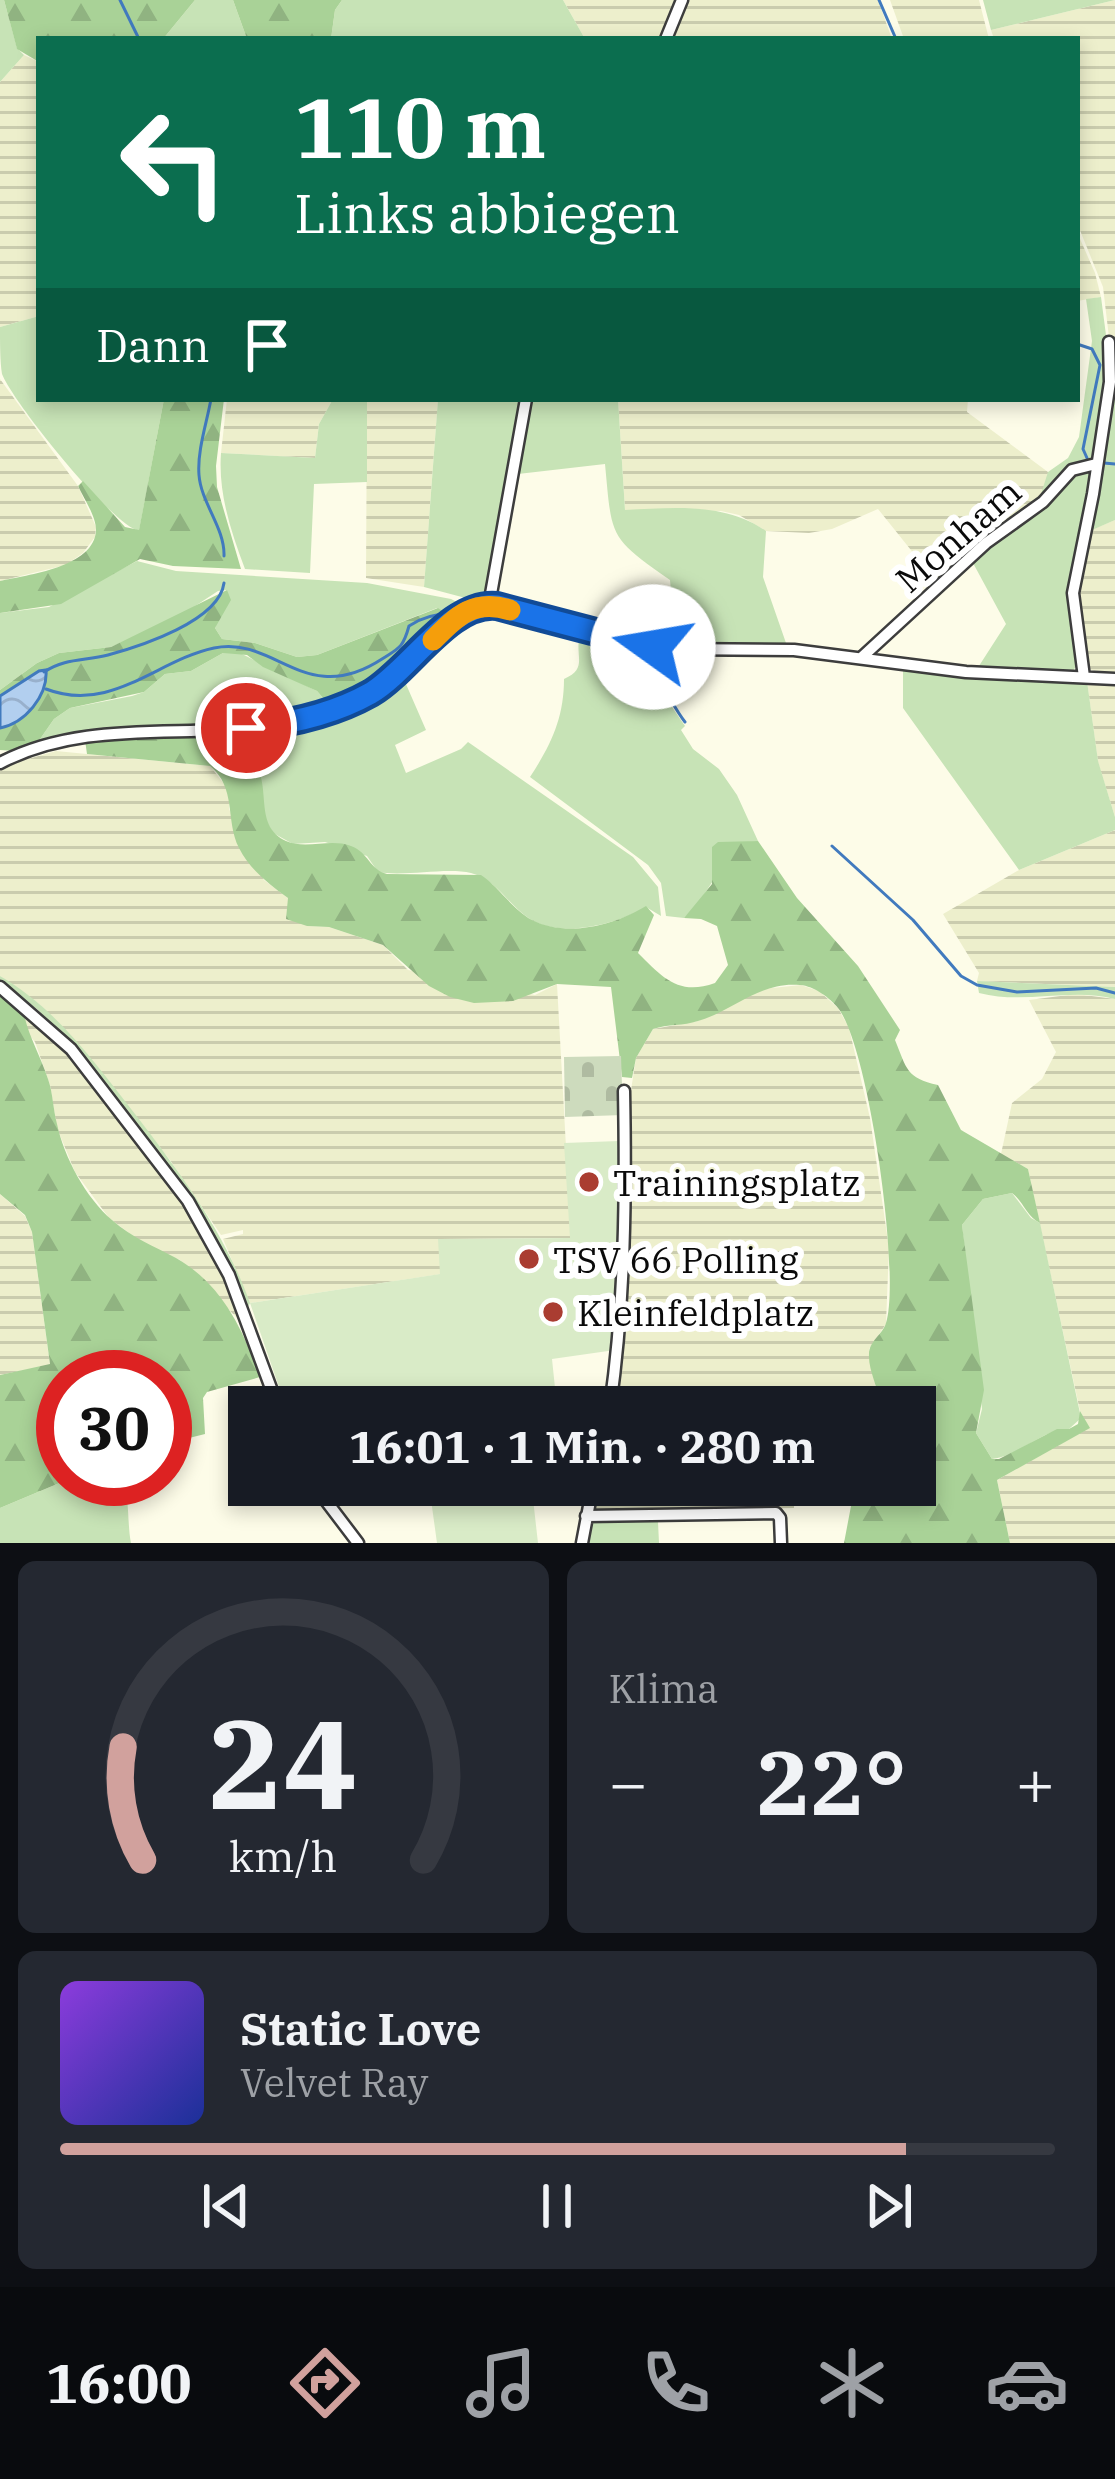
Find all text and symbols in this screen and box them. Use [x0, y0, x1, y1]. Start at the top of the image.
text: 110 m [294, 72, 546, 181]
icon: left [96, 84, 252, 240]
text: Links abbiegen [294, 178, 680, 248]
icon: arrive [234, 312, 300, 378]
text: Dann [96, 316, 210, 374]
street label: Monham [886, 468, 1030, 602]
position arrow [590, 584, 716, 710]
pin [195, 677, 297, 779]
icon: arrive [213, 695, 279, 761]
place label: Trainingsplatz [613, 1159, 861, 1206]
marker: Trainingsplatz [576, 1169, 602, 1195]
place label: TSV 66 Polling [553, 1236, 799, 1283]
marker: TSV 66 Polling [516, 1246, 542, 1272]
place label: Kleinfeldplatz [577, 1289, 814, 1336]
marker: Kleinfeldplatz [540, 1299, 566, 1325]
speed limit sign: 30 [36, 1350, 192, 1506]
text: 16:01 · 1 Min. · 280 m [349, 1417, 815, 1475]
text: Klima [609, 1663, 719, 1714]
text: 24 [208, 1681, 358, 1843]
text: 22° [757, 1723, 907, 1840]
text: − [609, 1739, 648, 1825]
text: + [1015, 1739, 1055, 1825]
text: km/h [229, 1828, 337, 1884]
text: Static Love [240, 1999, 481, 2057]
text: Velvet Ray [240, 2057, 428, 2108]
icon: previous [193, 2173, 259, 2239]
icon: pause [524, 2173, 590, 2239]
icon: next [856, 2173, 922, 2239]
icon: directions [283, 2341, 367, 2425]
icon: music [459, 2341, 543, 2425]
icon: phone [634, 2341, 718, 2425]
icon: climate [810, 2341, 894, 2425]
icon: car [985, 2341, 1069, 2425]
text: 16:00 [46, 2348, 192, 2418]

